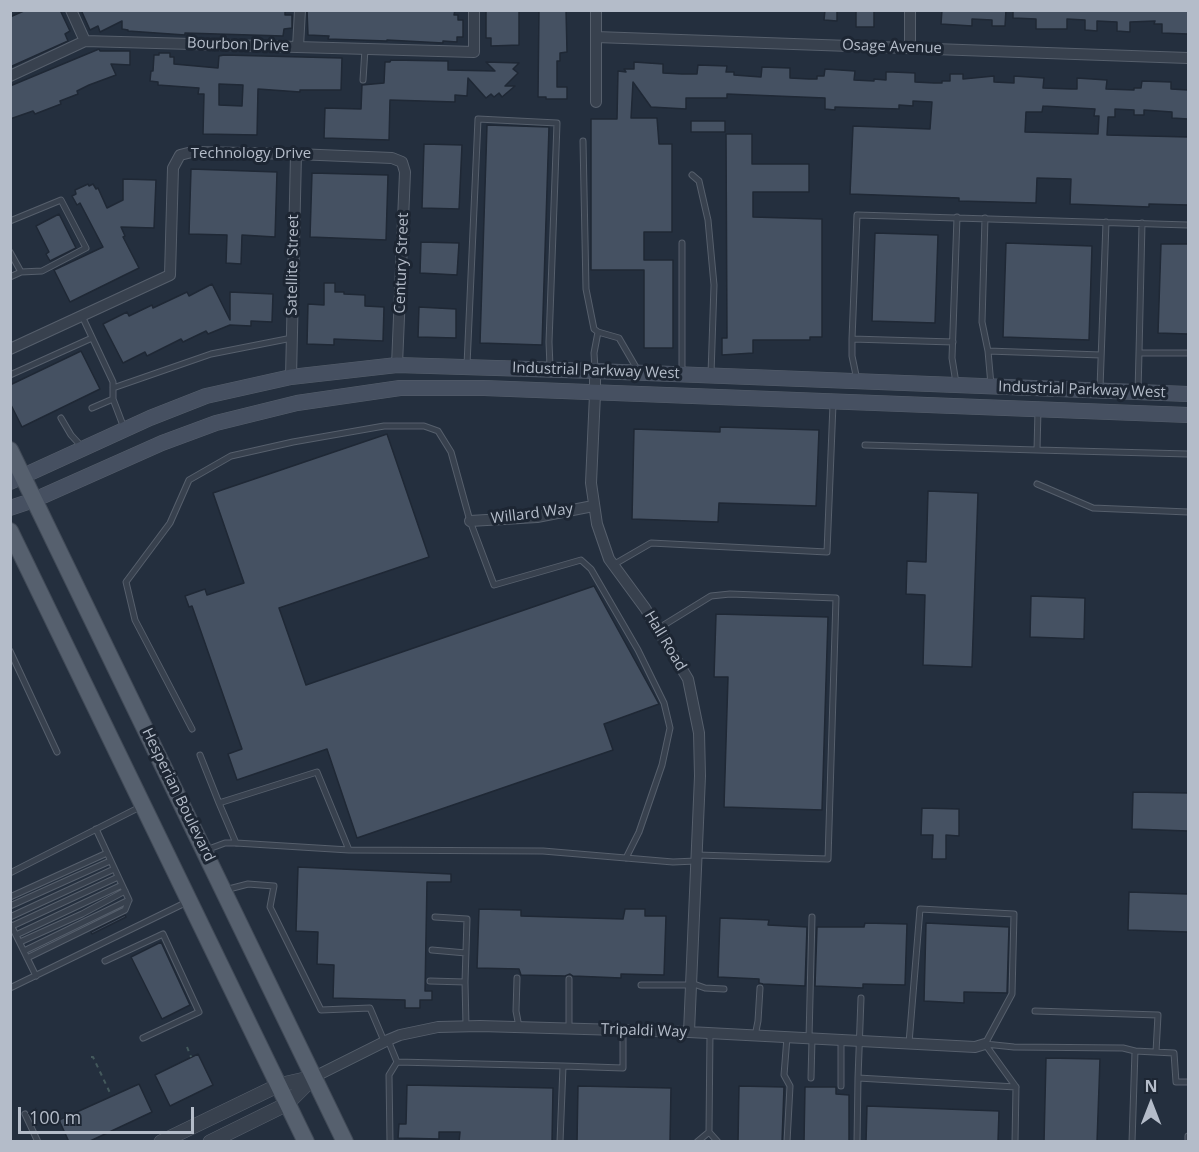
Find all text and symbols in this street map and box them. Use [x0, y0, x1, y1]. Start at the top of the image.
street label: Bourbon Drive [187, 34, 289, 56]
street label: Osage Avenue [842, 36, 942, 58]
street label: Technology Drive [191, 145, 311, 163]
street label: Century Street [391, 212, 413, 314]
street label: Satellite Street [283, 214, 303, 316]
street label: Industrial Parkway West [512, 359, 680, 383]
street label: Industrial Parkway West [998, 378, 1166, 402]
street label: Willard Way [490, 500, 574, 528]
street label: Hall Road [640, 608, 690, 674]
street label: Hesperian Boulevard [138, 725, 218, 865]
street label: Tripaldi Way [601, 1021, 687, 1041]
north arrow [1121, 1074, 1181, 1134]
text: N [1144, 1075, 1158, 1097]
scale bar [21, 1095, 196, 1133]
text: 100 m [29, 1105, 81, 1129]

